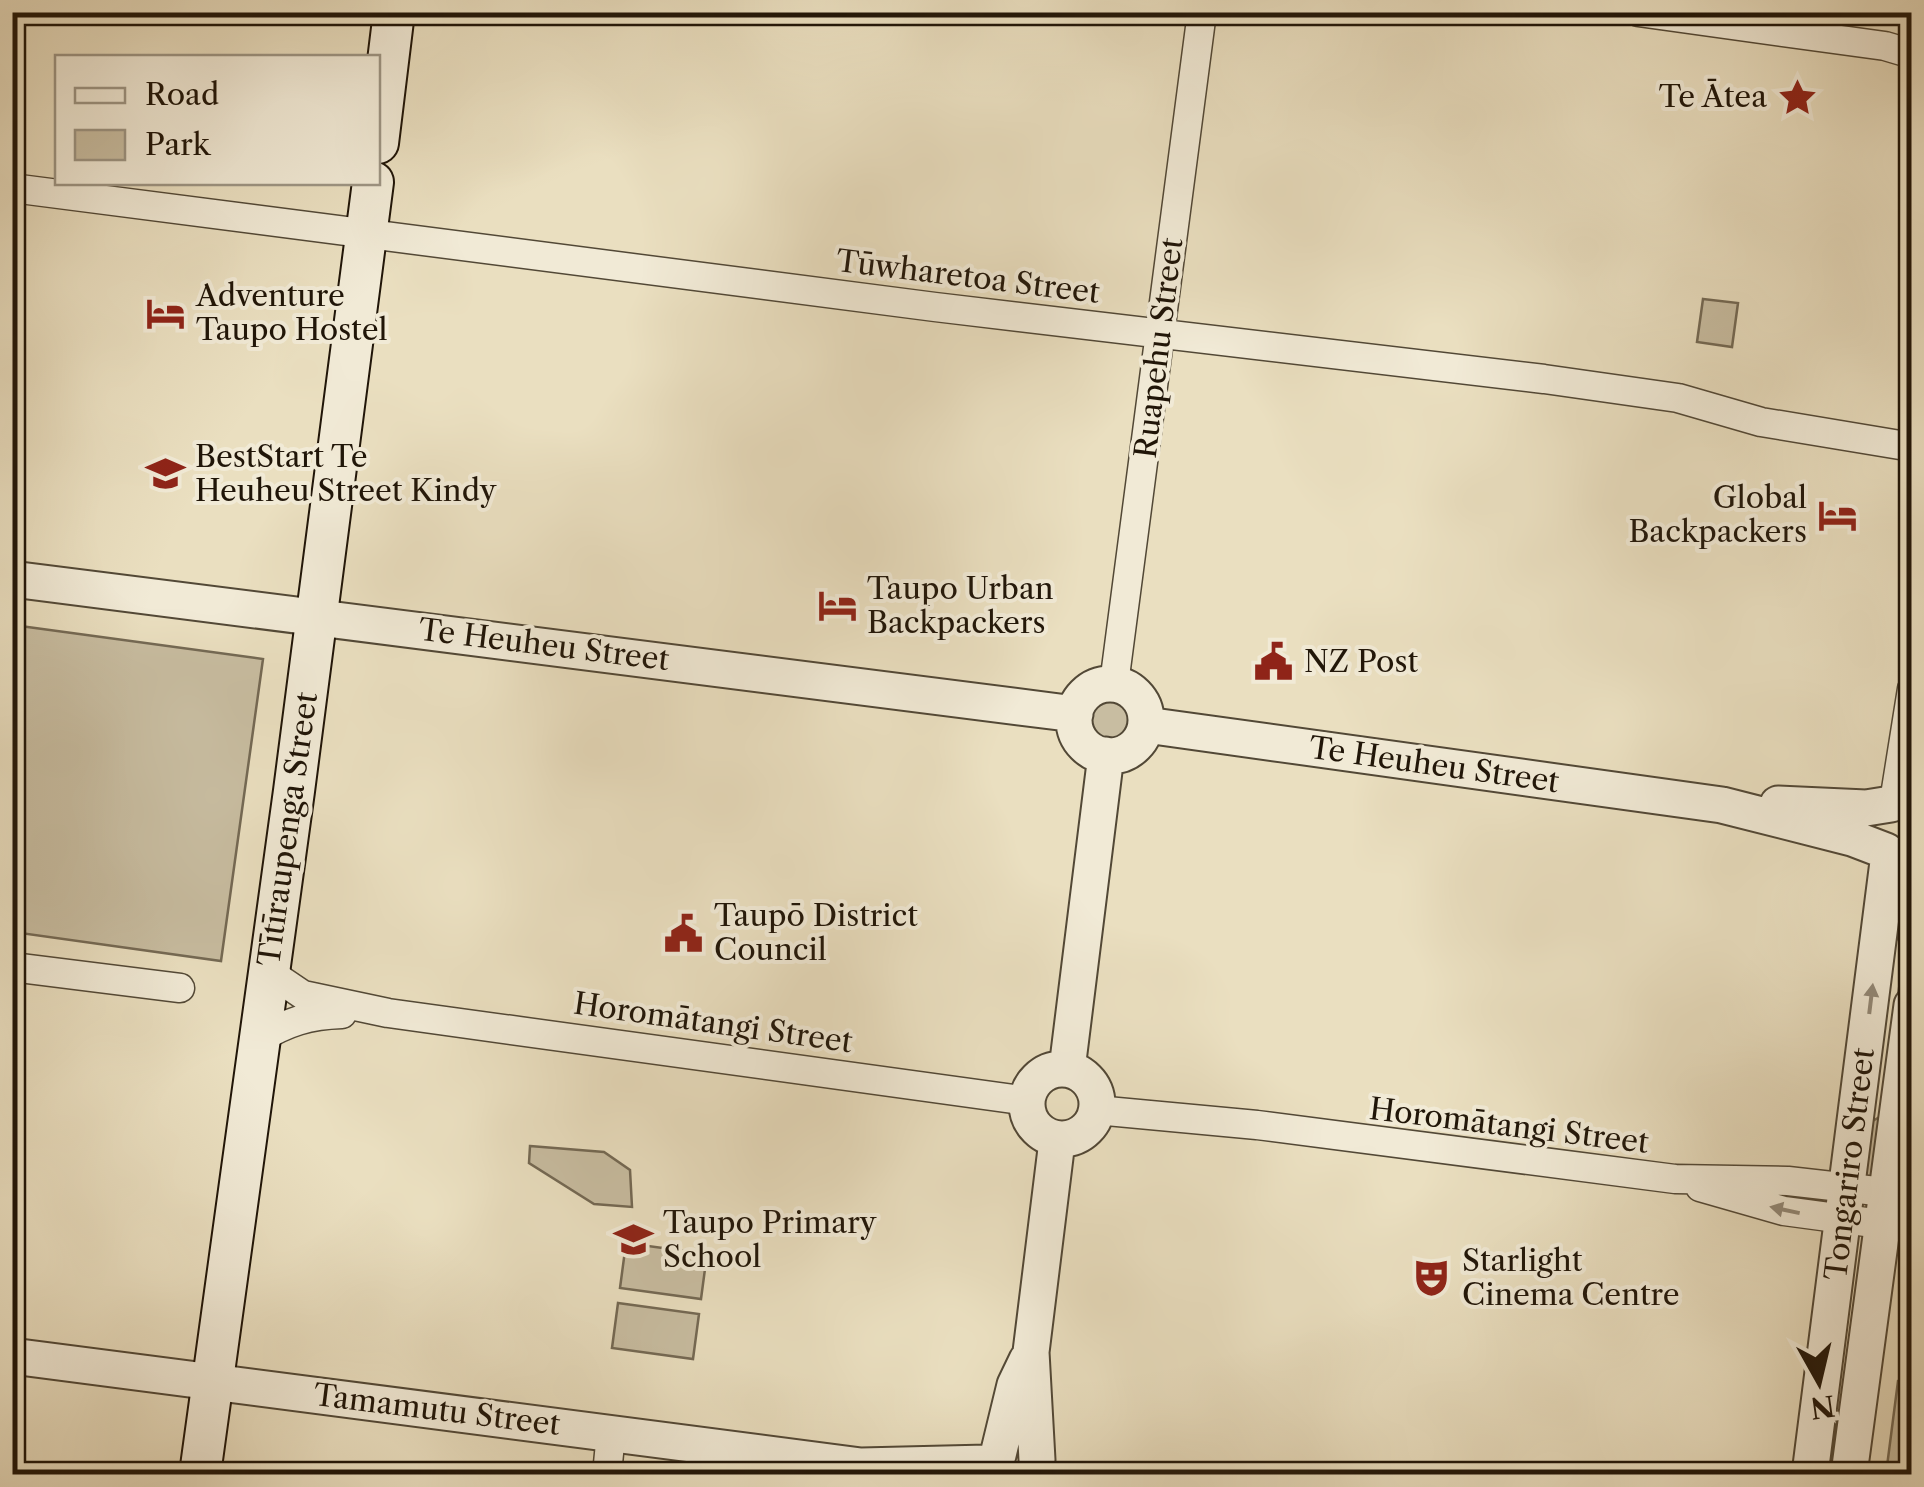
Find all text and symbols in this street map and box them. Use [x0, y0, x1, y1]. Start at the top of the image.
legend [55, 55, 380, 185]
text: Road [145, 76, 219, 113]
place icon: Te Ātea [1776, 76, 1818, 118]
place label: Te Ātea [1659, 78, 1767, 115]
text: Park [145, 126, 212, 163]
street label: Ruapehu Street [1127, 235, 1190, 460]
street label: Tūwharetoa Street [834, 242, 1102, 311]
place label: Adventure Taupo Hostel [195, 277, 387, 348]
hotel icon: Adventure Taupo Hostel [145, 292, 187, 334]
place label: BestStart Te Heuheu Street Kindy [195, 438, 497, 509]
school or university icon: BestStart Te Heuheu Street Kindy [144, 453, 186, 495]
place label: Global Backpackers [1628, 479, 1807, 550]
hotel icon: Global Backpackers [1816, 494, 1858, 536]
place label: Taupo Urban Backpackers [867, 570, 1054, 641]
hotel icon: Taupo Urban Backpackers [816, 585, 858, 627]
street label: Te Heuheu Street [417, 611, 672, 678]
public building icon: NZ Post [1253, 641, 1295, 683]
place label: NZ Post [1304, 643, 1418, 680]
street label: Tītīraupenga Street [250, 689, 325, 968]
street label: Te Heuheu Street [1307, 729, 1562, 800]
place label: Taupō District Council [714, 897, 918, 968]
public building icon: Taupō District Council [663, 912, 705, 954]
one-way arrow [1863, 983, 1879, 1015]
street label: Horomātangi Street [571, 985, 855, 1060]
street label: Tongariro Street [1817, 1045, 1882, 1282]
street label: Horomātangi Street [1367, 1090, 1651, 1161]
one-way arrow [1769, 1202, 1800, 1218]
place label: Taupo Primary School [663, 1204, 877, 1275]
school or university icon: Taupo Primary School [612, 1219, 654, 1261]
place label: Starlight Cinema Centre [1462, 1242, 1680, 1313]
theatre icon: Starlight Cinema Centre [1411, 1257, 1453, 1299]
north arrow [1769, 1332, 1869, 1432]
street label: Tamamutu Street [312, 1376, 563, 1443]
text: N [1808, 1388, 1837, 1425]

